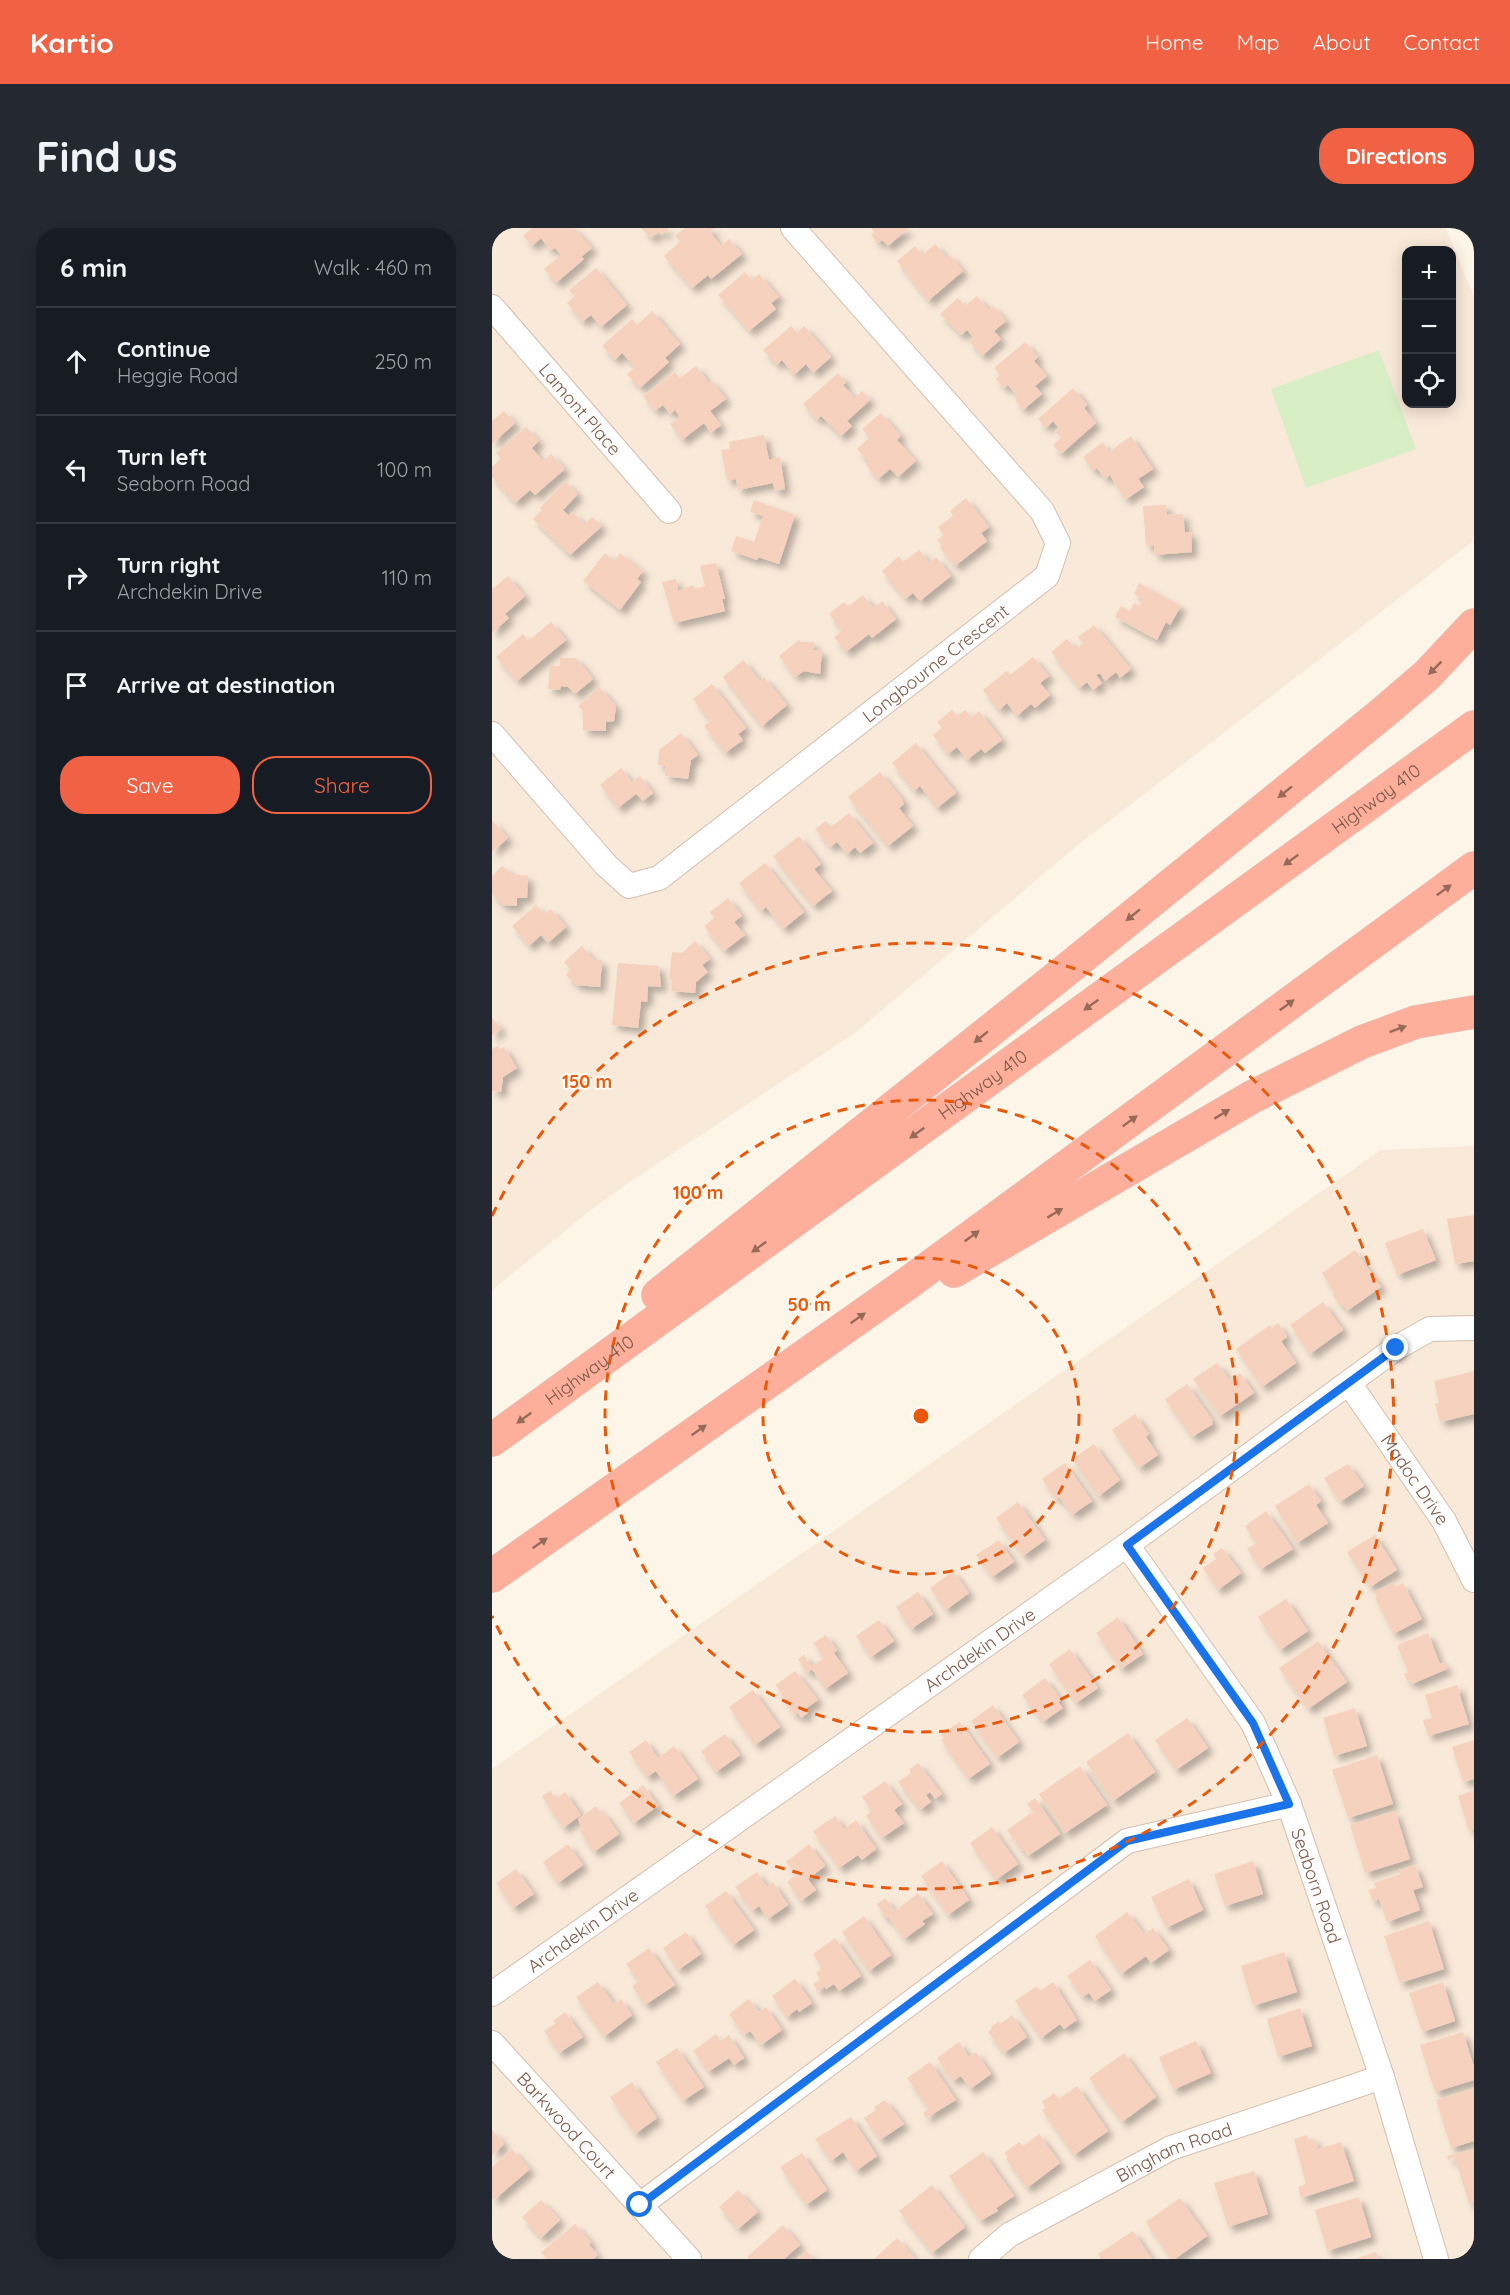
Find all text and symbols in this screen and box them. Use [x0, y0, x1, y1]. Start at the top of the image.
text: Kartio [30, 25, 114, 60]
text: Home [1145, 29, 1204, 55]
text: Map [1237, 29, 1280, 55]
text: About [1313, 29, 1371, 55]
text: Contact [1404, 29, 1480, 55]
button: Directions [1319, 128, 1474, 184]
text: Find us [36, 130, 178, 183]
map controls [1402, 246, 1456, 408]
button: + [1402, 246, 1456, 300]
text: 6 min [60, 251, 127, 284]
text: Walk · 460 m [314, 255, 432, 280]
button: − [1402, 300, 1456, 354]
text: Continue [117, 335, 211, 363]
icon: ahead [60, 345, 93, 378]
text: 250 m [374, 349, 432, 374]
button: locate [1402, 354, 1456, 408]
street label: Lamont Place [534, 358, 627, 460]
text: Heggie Road [117, 363, 238, 388]
text: Turn left [117, 443, 207, 471]
icon: left [60, 453, 93, 486]
text: 100 m [377, 457, 432, 482]
text: Seaborn Road [117, 471, 250, 496]
text: Turn right [117, 551, 221, 579]
icon: right [60, 561, 93, 594]
text: 110 m [382, 565, 432, 590]
text: Archdekin Drive [117, 579, 262, 604]
street label: Longbourne Crescent [857, 599, 1013, 727]
one-way arrow [1428, 660, 1442, 674]
icon: arrive [60, 669, 93, 702]
text: Arrive at destination [117, 671, 335, 699]
button: Save [60, 756, 240, 814]
button: Share [252, 756, 432, 814]
street label: Highway 410 [1327, 758, 1425, 838]
one-way arrow [1277, 786, 1293, 799]
one-way arrow [1283, 854, 1299, 866]
one-way arrow [1436, 884, 1452, 896]
one-way arrow [1125, 909, 1141, 922]
one-way arrow [1084, 999, 1099, 1011]
one-way arrow [1280, 1000, 1295, 1012]
one-way arrow [1389, 1024, 1407, 1034]
one-way arrow [974, 1031, 989, 1043]
street label: Highway 410 [933, 1044, 1032, 1124]
text: 150 m [562, 1070, 612, 1093]
one-way arrow [1214, 1108, 1230, 1119]
one-way arrow [1122, 1115, 1137, 1127]
one-way arrow [909, 1126, 924, 1138]
text: 100 m [673, 1181, 723, 1204]
one-way arrow [1047, 1208, 1064, 1218]
one-way arrow [964, 1230, 980, 1242]
one-way arrow [752, 1241, 767, 1253]
text: 50 m [787, 1293, 831, 1316]
one-way arrow [850, 1312, 866, 1324]
street label: Highway 410 [540, 1329, 638, 1410]
route end [1382, 1334, 1408, 1360]
centre of rings [911, 1406, 931, 1426]
one-way arrow [516, 1412, 532, 1424]
one-way arrow [691, 1424, 707, 1436]
street label: Madoc Drive [1376, 1430, 1455, 1529]
one-way arrow [531, 1537, 547, 1549]
street label: Archdekin Drive [919, 1602, 1040, 1697]
street label: Seaborn Road [1287, 1825, 1347, 1946]
street label: Archdekin Drive [522, 1883, 643, 1977]
street label: Barkwood Court [512, 2067, 621, 2183]
street label: Bingham Road [1112, 2117, 1235, 2187]
route start [626, 2191, 652, 2217]

